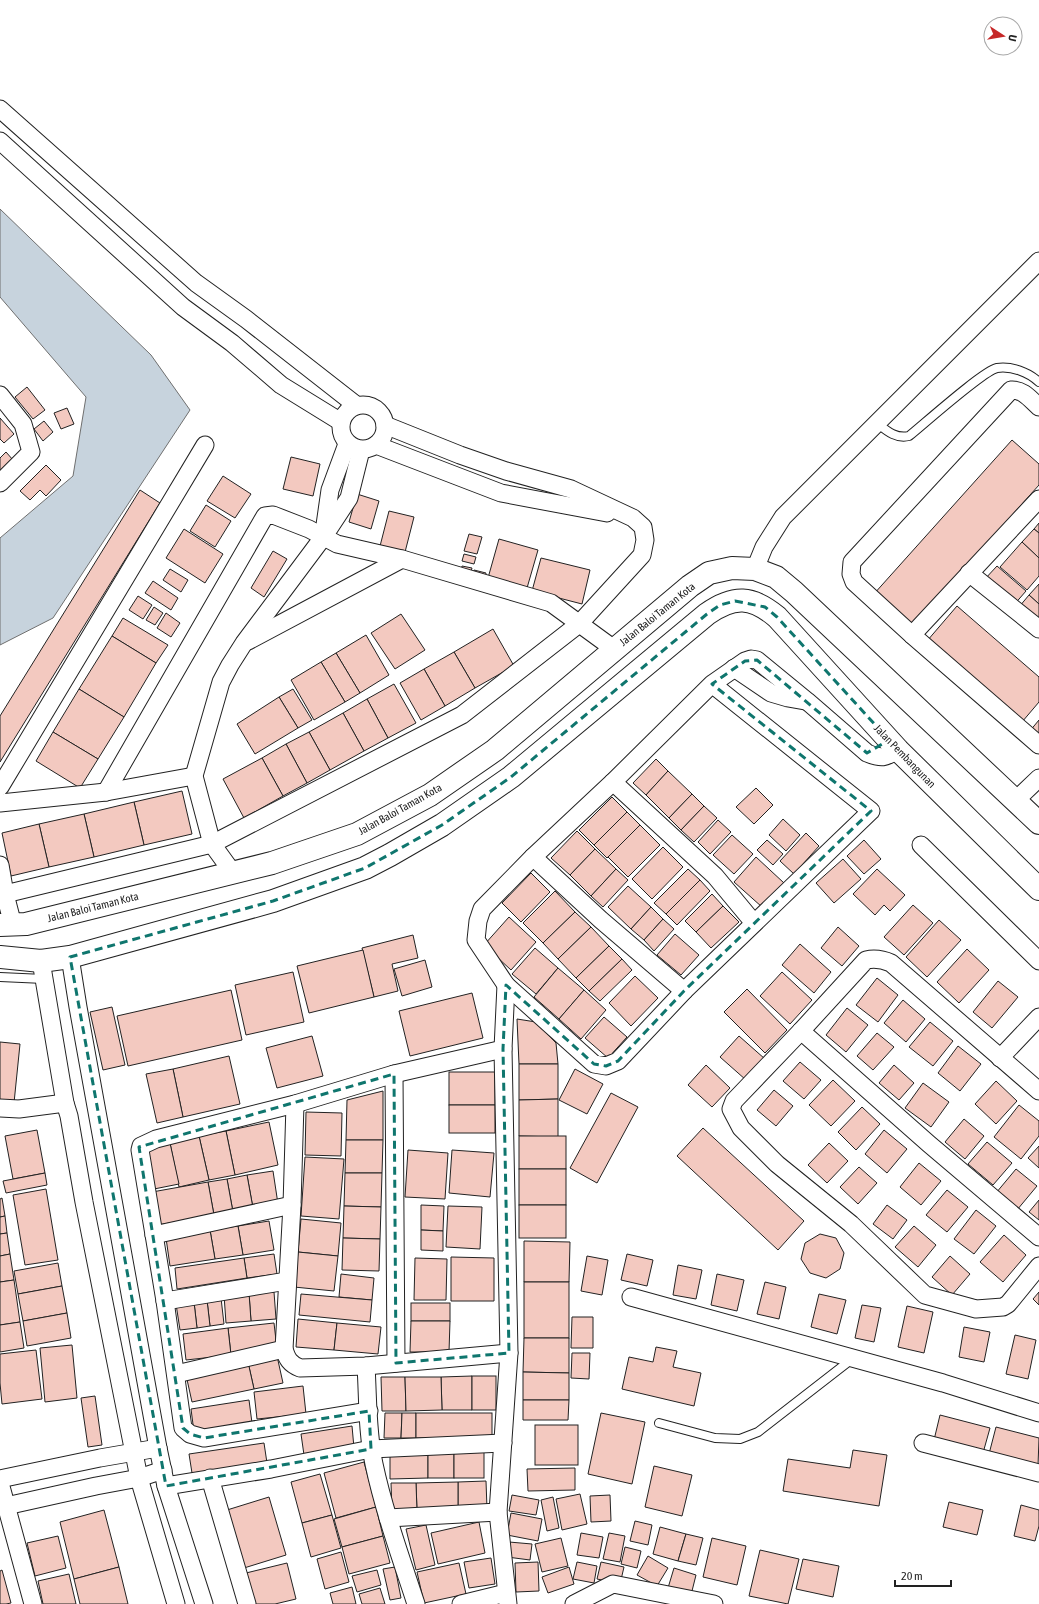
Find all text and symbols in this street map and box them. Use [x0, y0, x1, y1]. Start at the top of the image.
north arrow [983, 16, 1023, 56]
text: U [1006, 34, 1019, 43]
street label: Jalan Baloi Taman Kota [617, 580, 697, 648]
street label: Jalan Pembangunan [872, 722, 938, 790]
street label: Jalan Baloi Taman Kota [356, 781, 444, 837]
street label: Jalan Baloi Taman Kota [46, 890, 140, 924]
scale bar [895, 1562, 951, 1588]
text: 20 m [901, 1569, 923, 1583]

